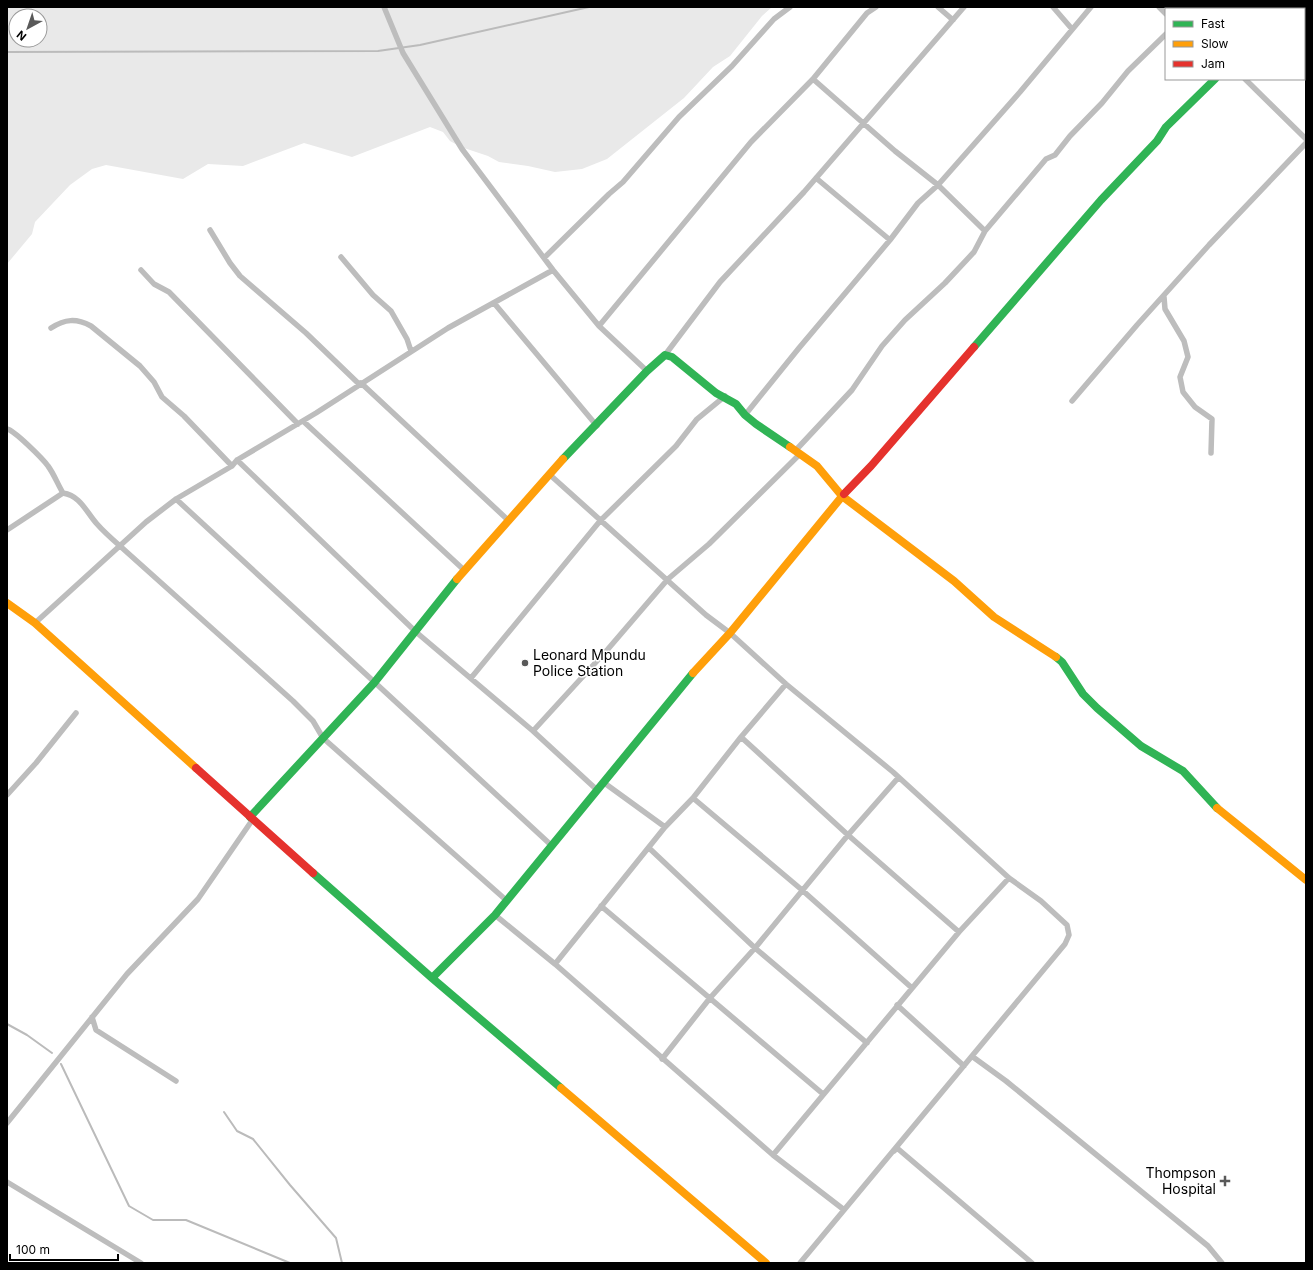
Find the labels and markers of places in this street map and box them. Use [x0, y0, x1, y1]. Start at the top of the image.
place label: Leonard Mpundu Police Station [533, 646, 646, 679]
marker: Leonard Mpundu Police Station [520, 658, 530, 668]
place label: Thompson Hospital [1145, 1164, 1216, 1197]
marker: Thompson Hospital [1219, 1175, 1231, 1187]

